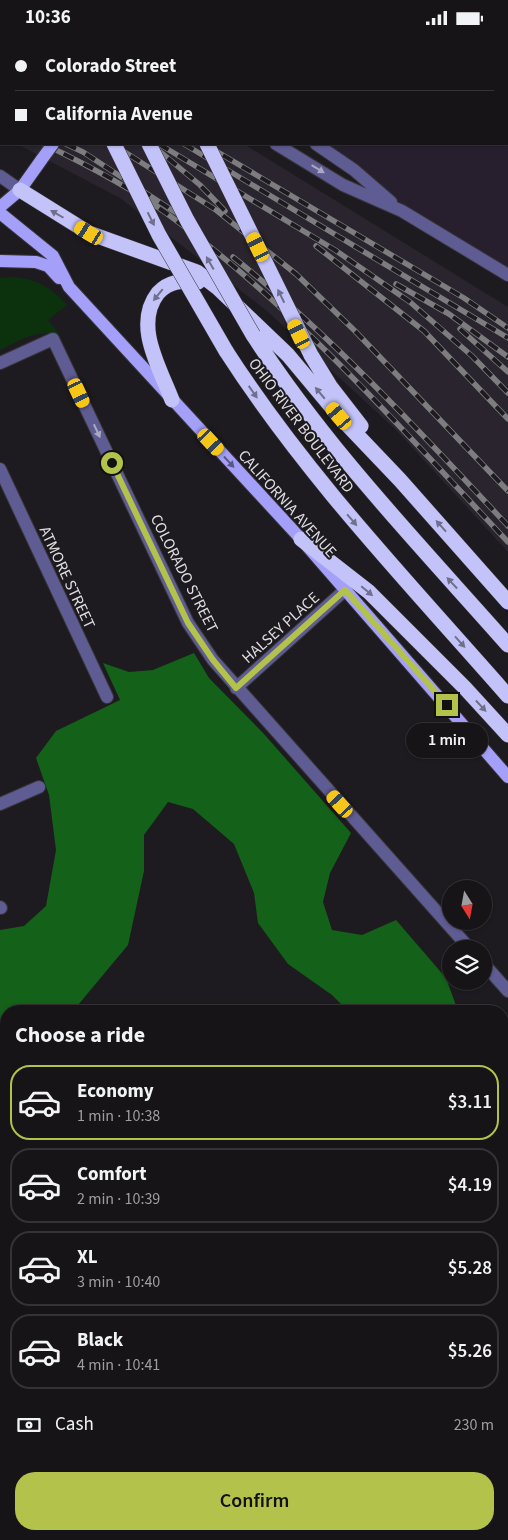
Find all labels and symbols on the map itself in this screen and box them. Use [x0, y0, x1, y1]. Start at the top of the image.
one-way arrow [311, 165, 324, 174]
one-way arrow [51, 210, 64, 219]
one-way arrow [147, 212, 155, 226]
car [72, 219, 105, 247]
car [244, 230, 271, 264]
one-way arrow [205, 256, 214, 269]
one-way arrow [153, 288, 164, 301]
one-way arrow [277, 289, 285, 303]
car [285, 317, 312, 351]
street label: OHIO RIVER BOULEVARD [243, 354, 359, 498]
car [65, 376, 92, 410]
one-way arrow [248, 385, 258, 399]
one-way arrow [314, 387, 325, 400]
car [323, 400, 354, 432]
one-way arrow [93, 424, 101, 438]
car [195, 426, 226, 458]
street label: CALIFORNIA AVENUE [233, 445, 342, 562]
route start [101, 452, 123, 474]
one-way arrow [223, 455, 235, 467]
street label: COLORADO STREET [145, 511, 224, 637]
one-way arrow [347, 514, 358, 527]
one-way arrow [435, 521, 447, 533]
street label: ATMORE STREET [34, 523, 101, 633]
one-way arrow [446, 577, 458, 589]
one-way arrow [360, 585, 373, 596]
street label: HALSEY PLACE [237, 587, 324, 668]
one-way arrow [454, 636, 465, 648]
route end [436, 694, 458, 716]
one-way arrow [475, 699, 487, 711]
callout: 1 min [406, 723, 488, 757]
car [324, 788, 355, 820]
north arrow [442, 880, 492, 930]

